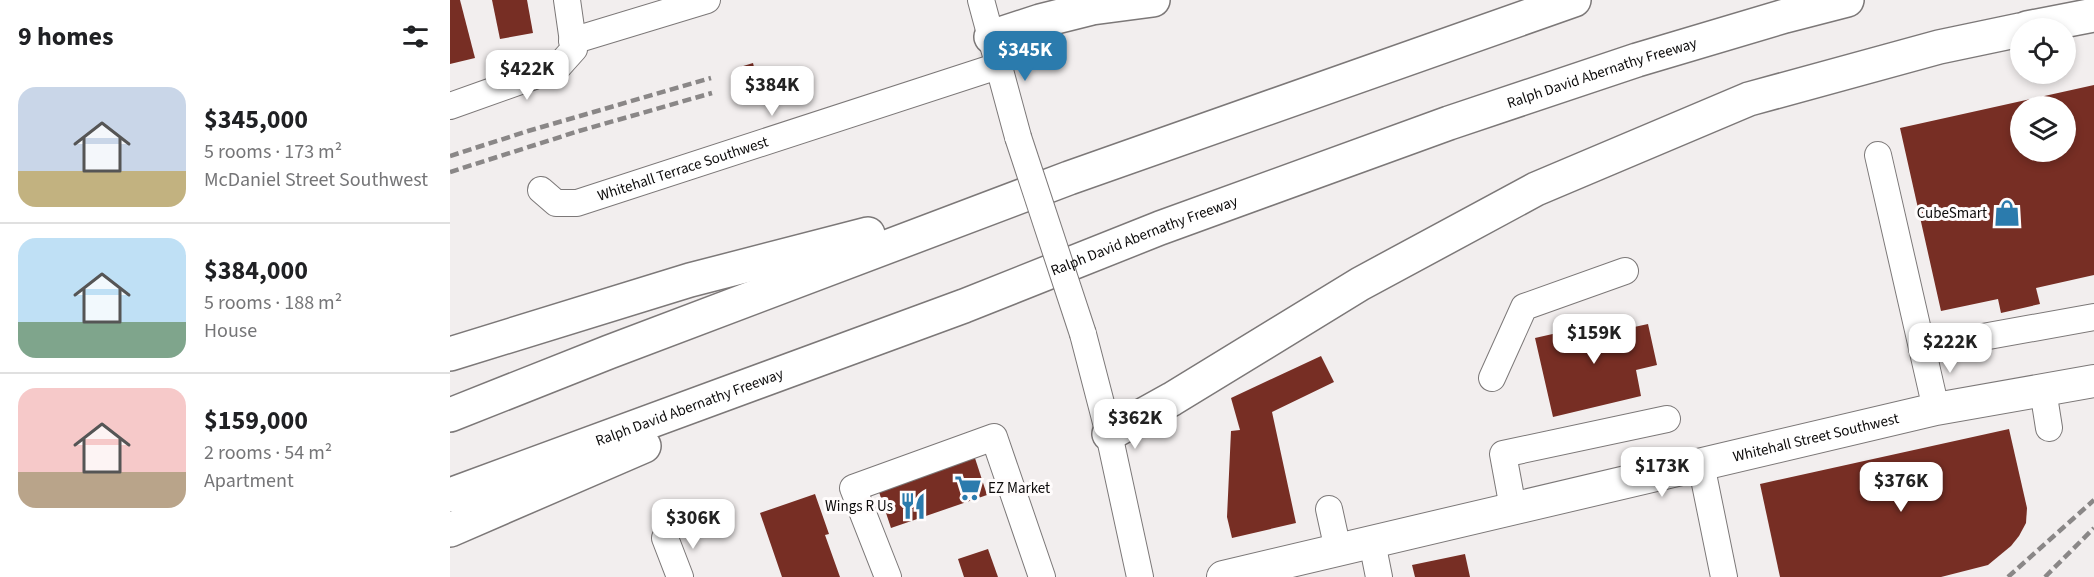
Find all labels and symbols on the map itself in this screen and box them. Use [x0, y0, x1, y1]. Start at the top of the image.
pin: $345K [983, 31, 1067, 82]
street label: Ralph David Abernathy Freeway [1504, 32, 1699, 113]
pin: $422K [485, 50, 569, 101]
pin: $384K [730, 66, 814, 117]
street label: Whitehall Terrace Southwest [595, 131, 771, 206]
street label: Ralph David Abernathy Freeway [1047, 190, 1240, 281]
shop icon: CubeSmart [1992, 198, 2022, 228]
place label: CubeSmart [1917, 203, 1987, 224]
pin: $159K [1552, 314, 1636, 365]
pin: $222K [1908, 323, 1992, 374]
street label: Ralph David Abernathy Freeway [592, 363, 786, 451]
pin: $362K [1093, 399, 1177, 450]
street label: Whitehall Street Southwest [1731, 408, 1901, 467]
pin: $173K [1620, 447, 1704, 498]
pin: $376K [1859, 462, 1943, 513]
supermarket icon: EZ Market [953, 473, 983, 503]
place label: EZ Market [988, 478, 1050, 499]
restaurant icon: Wings R Us [898, 491, 928, 521]
place label: Wings R Us [825, 496, 893, 517]
pin: $306K [651, 499, 735, 550]

